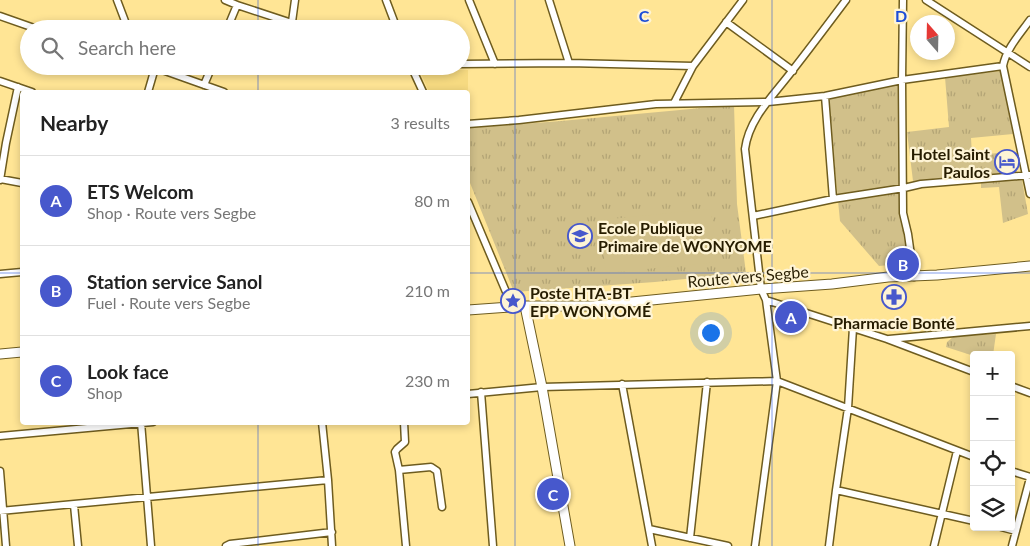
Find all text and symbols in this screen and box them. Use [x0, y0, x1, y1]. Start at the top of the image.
text: C [639, 6, 650, 25]
text: D [895, 6, 907, 25]
north arrow [910, 15, 955, 60]
search box [20, 20, 470, 75]
icon: search [38, 34, 66, 62]
text: Search here [78, 36, 176, 59]
text: Nearby [40, 110, 108, 135]
text: 3 results [390, 113, 450, 132]
place label: Hotel Saint Paulos [911, 144, 990, 181]
hotel icon: Hotel Saint Paulos [994, 149, 1020, 175]
text: ETS Welcom [87, 180, 194, 203]
text: A [50, 191, 62, 210]
text: 80 m [414, 191, 450, 210]
text: Shop · Route vers Segbe [87, 203, 256, 222]
place label: Ecole Publique Primaire de WONYOME [598, 218, 772, 255]
school or university icon: Ecole Publique Primaire de WONYOME [567, 223, 593, 249]
pin: B [887, 245, 919, 283]
street label: Route vers Segbe [687, 261, 809, 291]
text: Station service Sanol [87, 270, 263, 293]
text: B [51, 281, 61, 300]
text: 210 m [405, 281, 450, 300]
place label: Poste HTA-BT EPP WONYOMÉ [530, 283, 651, 320]
pharmacy icon: Pharmacie Bonté [881, 284, 907, 310]
place icon: Poste HTA-BT EPP WONYOMÉ [500, 288, 526, 314]
text: Fuel · Route vers Segbe [87, 293, 250, 312]
pin: A [775, 298, 807, 336]
place label: Pharmacie Bonté [833, 313, 955, 332]
your location [698, 320, 724, 346]
map controls [970, 351, 1015, 531]
button: + [970, 351, 1015, 396]
text: Look face [87, 360, 169, 383]
text: C [51, 371, 61, 390]
text: 230 m [405, 371, 450, 390]
text: Shop [87, 383, 123, 402]
button: − [970, 396, 1015, 441]
button: locate [970, 441, 1015, 486]
pin: C [537, 475, 569, 513]
button: layers [970, 486, 1015, 531]

